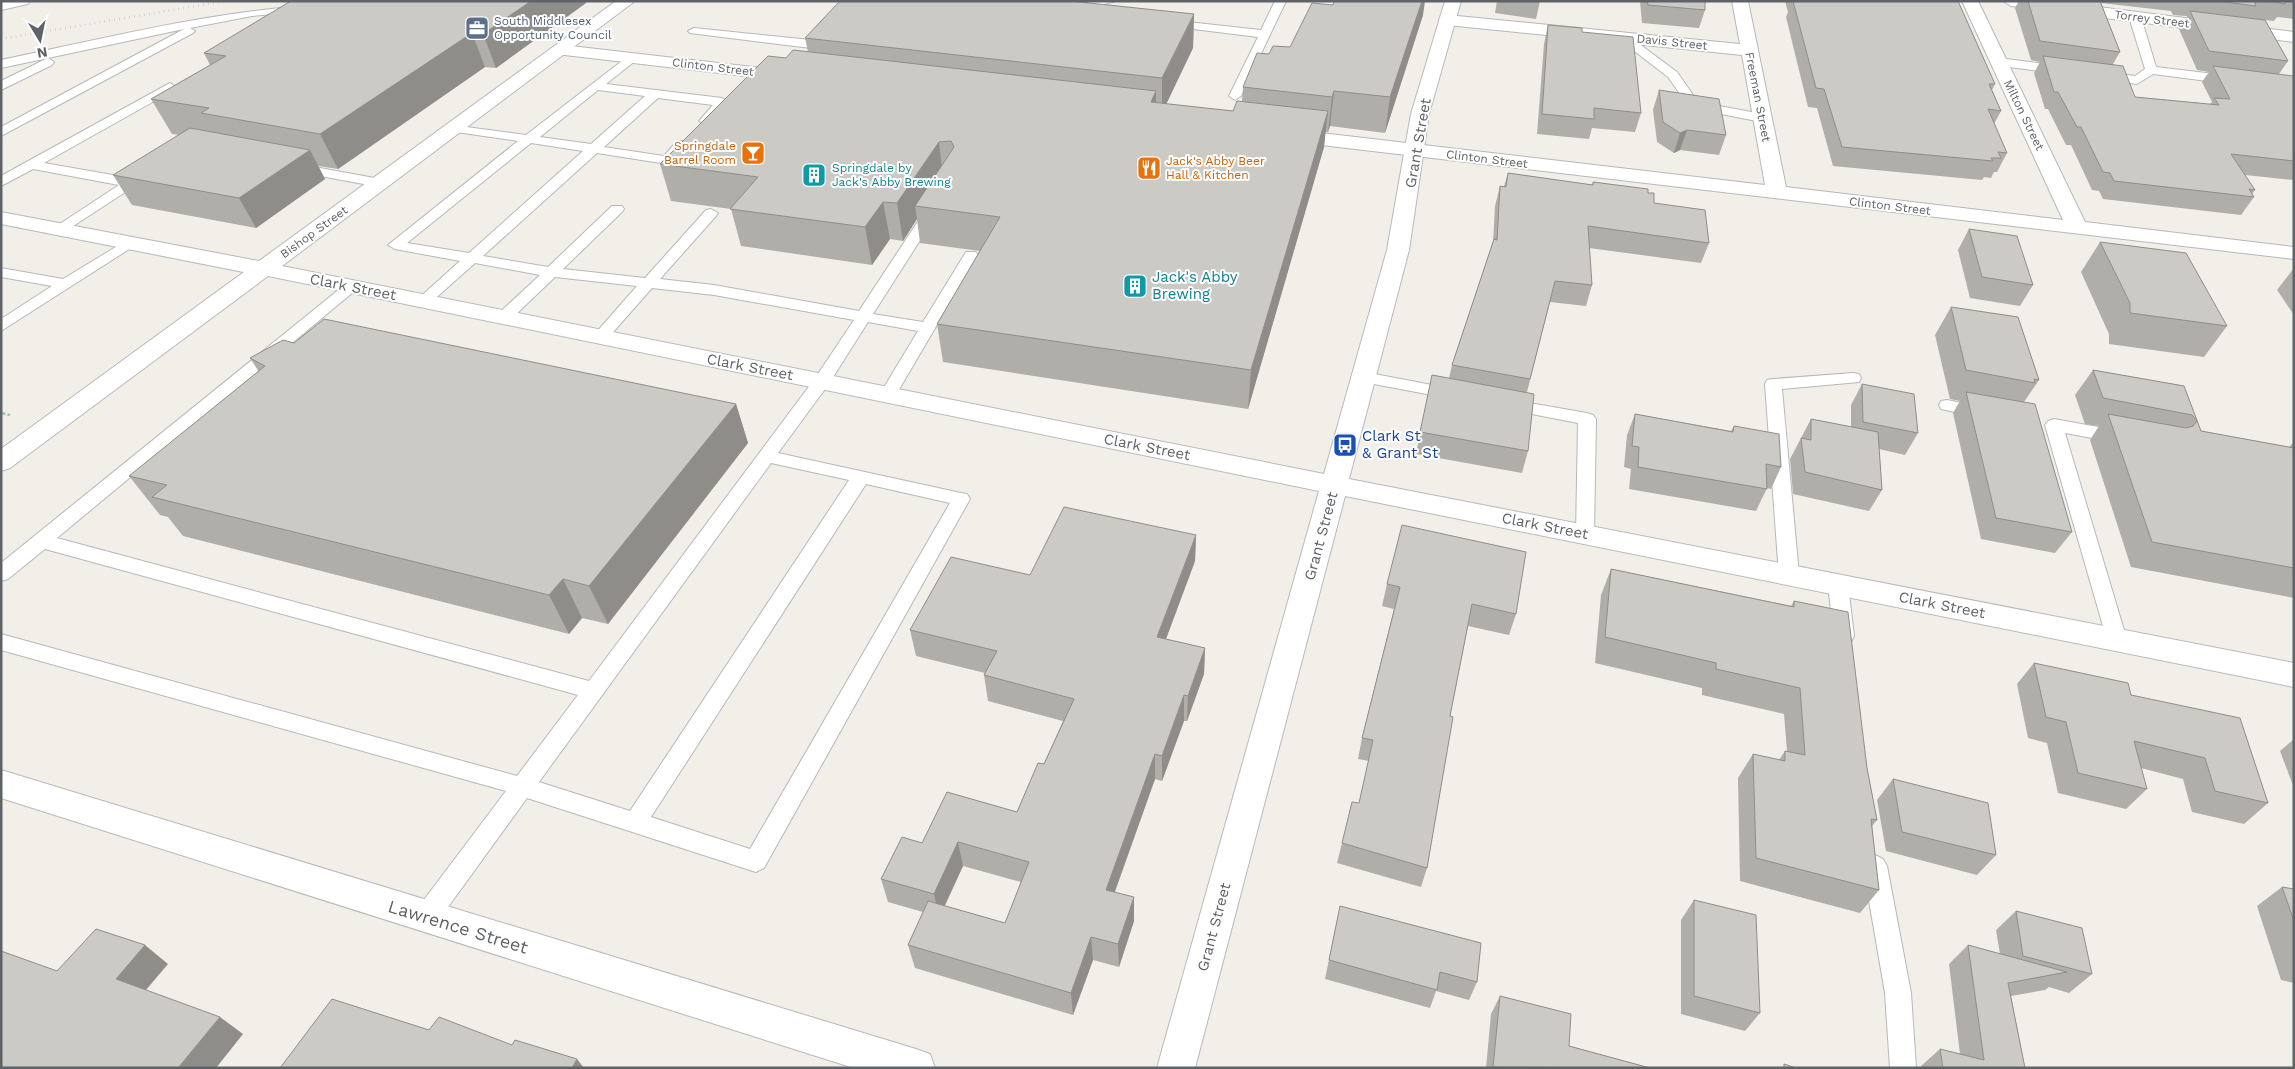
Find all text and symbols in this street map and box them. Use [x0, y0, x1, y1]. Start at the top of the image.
street label: Torrey Street [2114, 7, 2190, 31]
place label: South Middlesex Opportunity Council [494, 14, 612, 42]
north arrow [15, 15, 65, 65]
office icon: South Middlesex Opportunity Council [464, 15, 490, 41]
street label: Davis Street [1636, 31, 1708, 53]
text: N [36, 44, 49, 62]
street label: Freeman Street [1742, 51, 1774, 143]
street label: Clinton Street [671, 55, 755, 79]
street label: Milton Street [2001, 77, 2047, 153]
street label: Grant Street [1401, 96, 1435, 189]
place label: Springdale Barrel Room [664, 139, 736, 167]
bar icon: Springdale Barrel Room [740, 140, 766, 166]
street label: Clinton Street [1445, 147, 1529, 171]
place label: Jack's Abby Beer Hall & Kitchen [1166, 154, 1265, 182]
restaurant icon: Jack's Abby Beer Hall & Kitchen [1136, 155, 1162, 181]
place label: Springdale by Jack's Abby Brewing [832, 161, 951, 189]
building icon: Springdale by Jack's Abby Brewing [801, 162, 827, 188]
street label: Clinton Street [1848, 194, 1932, 218]
street label: Bishop Street [278, 203, 350, 261]
place label: Jack's Abby Brewing [1152, 268, 1238, 303]
street label: Clark Street [308, 270, 399, 304]
building icon: Jack's Abby Brewing [1122, 273, 1148, 299]
street label: Clark Street [705, 350, 796, 384]
place label: Clark St & Grant St [1362, 427, 1439, 462]
street label: Clark Street [1102, 430, 1193, 464]
bus stop icon: Clark St & Grant St [1332, 432, 1358, 458]
street label: Grant Street [1301, 489, 1342, 582]
street label: Clark Street [1500, 509, 1591, 543]
street label: Clark Street [1897, 588, 1988, 622]
street label: Grant Street [1194, 880, 1235, 973]
street label: Lawrence Street [386, 895, 531, 958]

